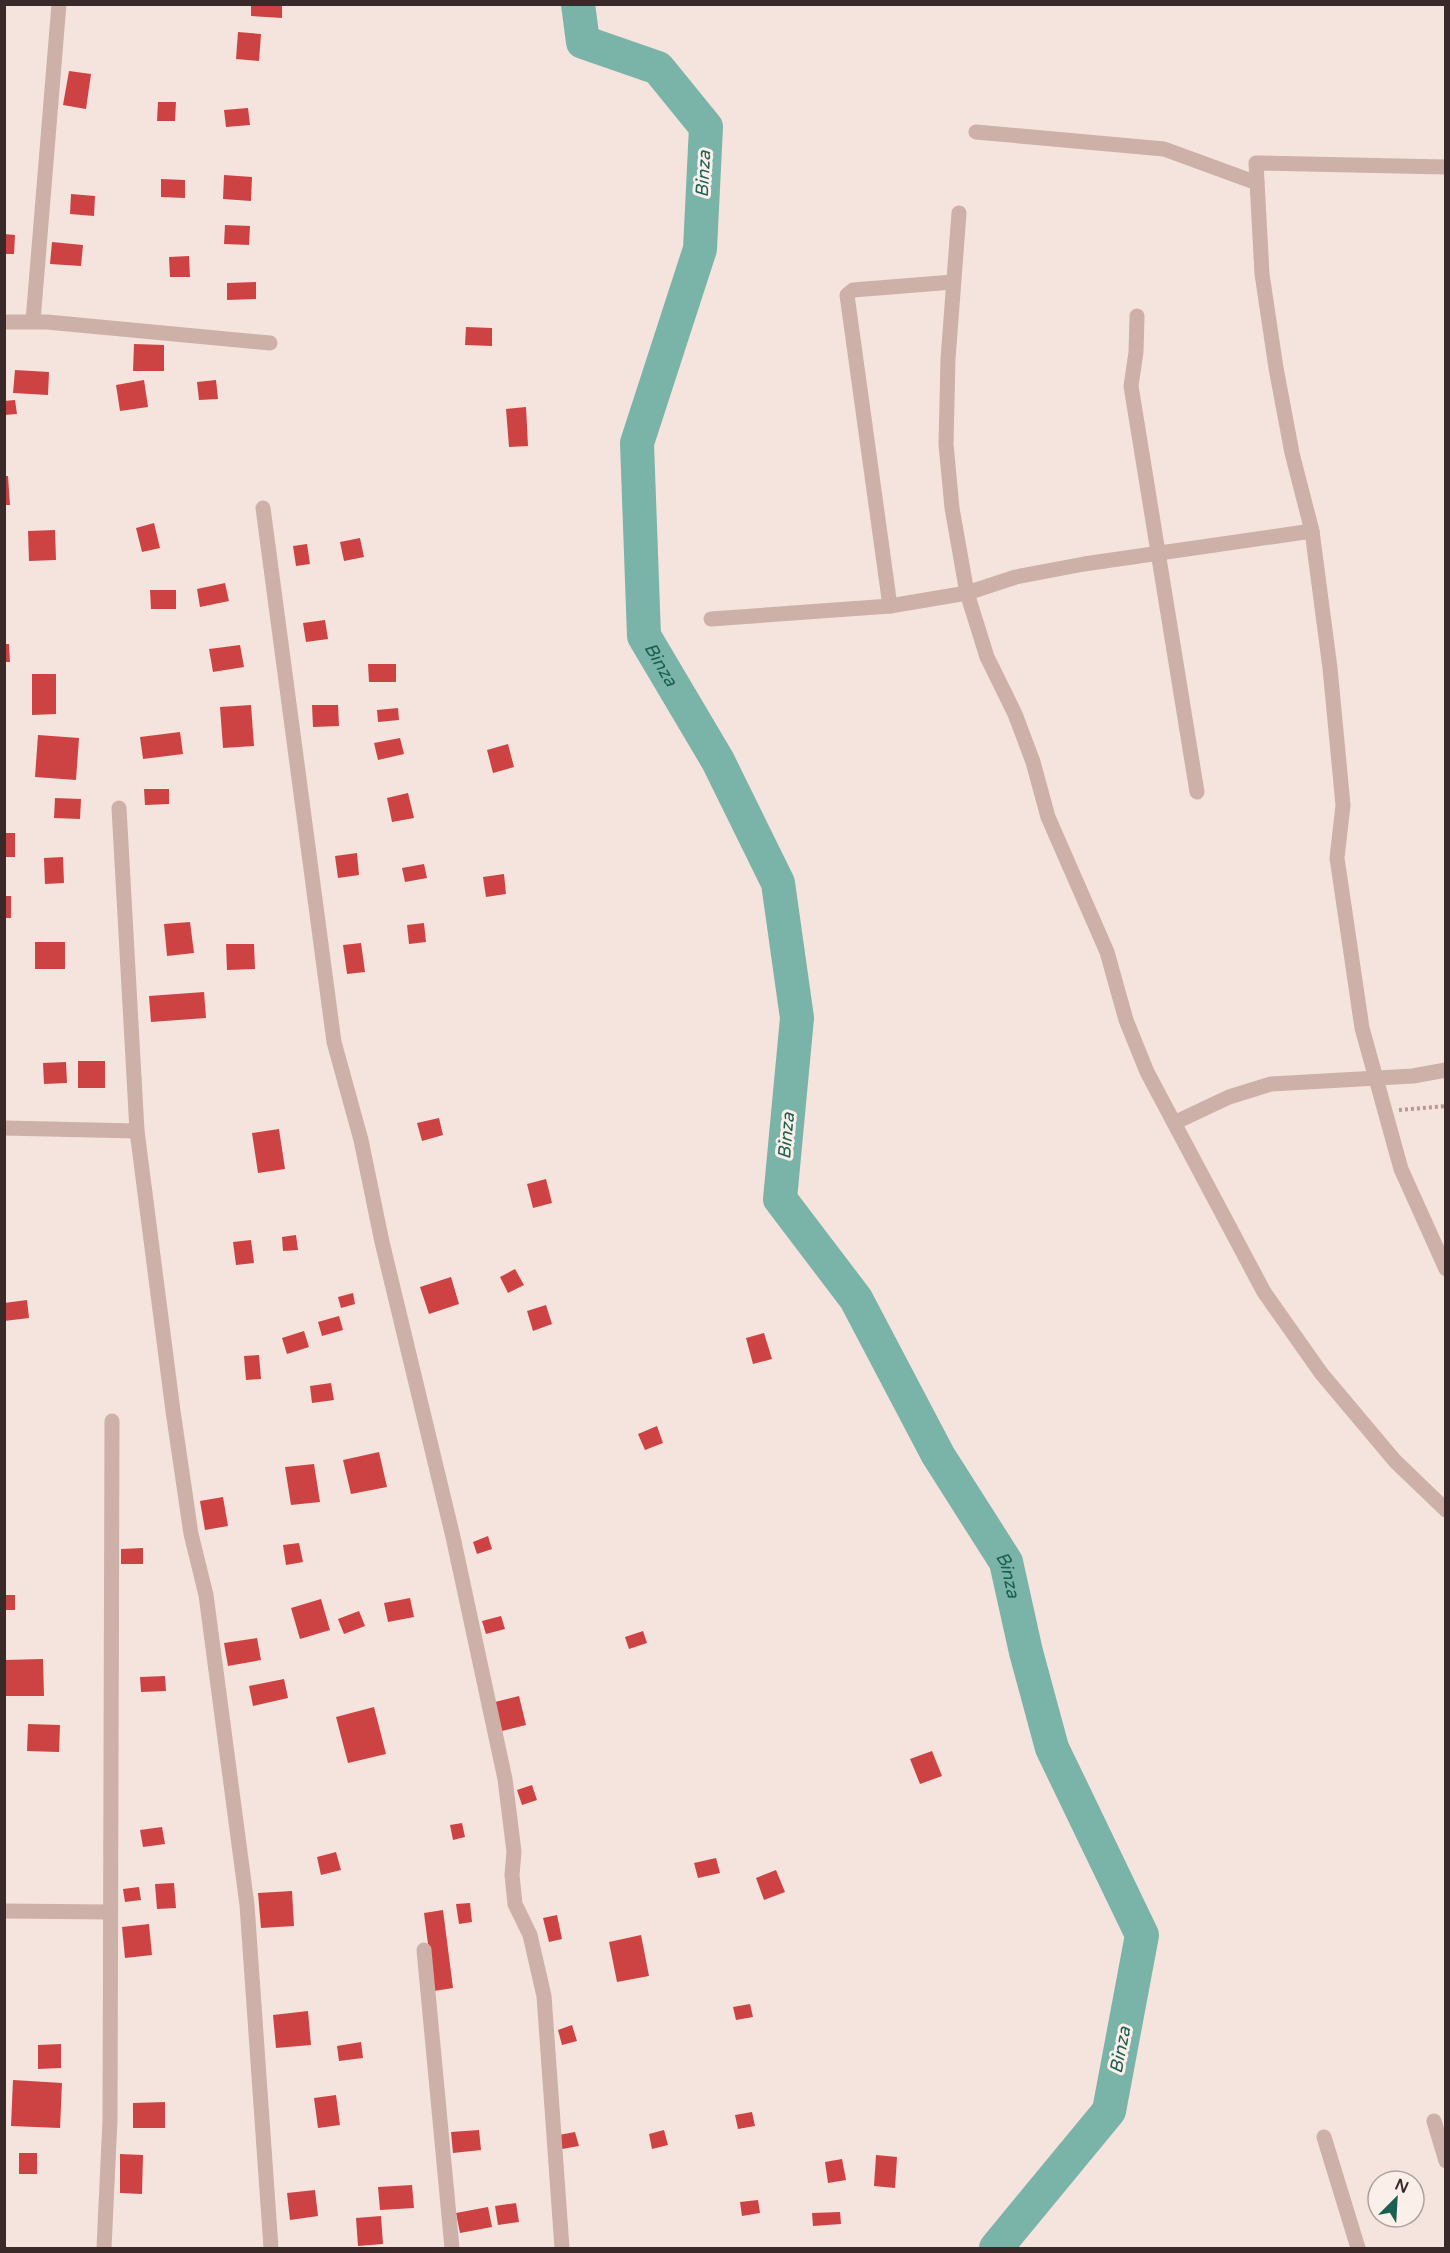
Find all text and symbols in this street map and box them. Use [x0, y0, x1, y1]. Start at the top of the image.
water label: Binza [691, 149, 715, 198]
water label: Binza [639, 639, 683, 691]
water label: Binza [773, 1111, 799, 1160]
water label: Binza [991, 1547, 1025, 1601]
water label: Binza [1105, 2024, 1135, 2075]
north arrow [1366, 2169, 1426, 2229]
text: N [1392, 2174, 1412, 2198]

